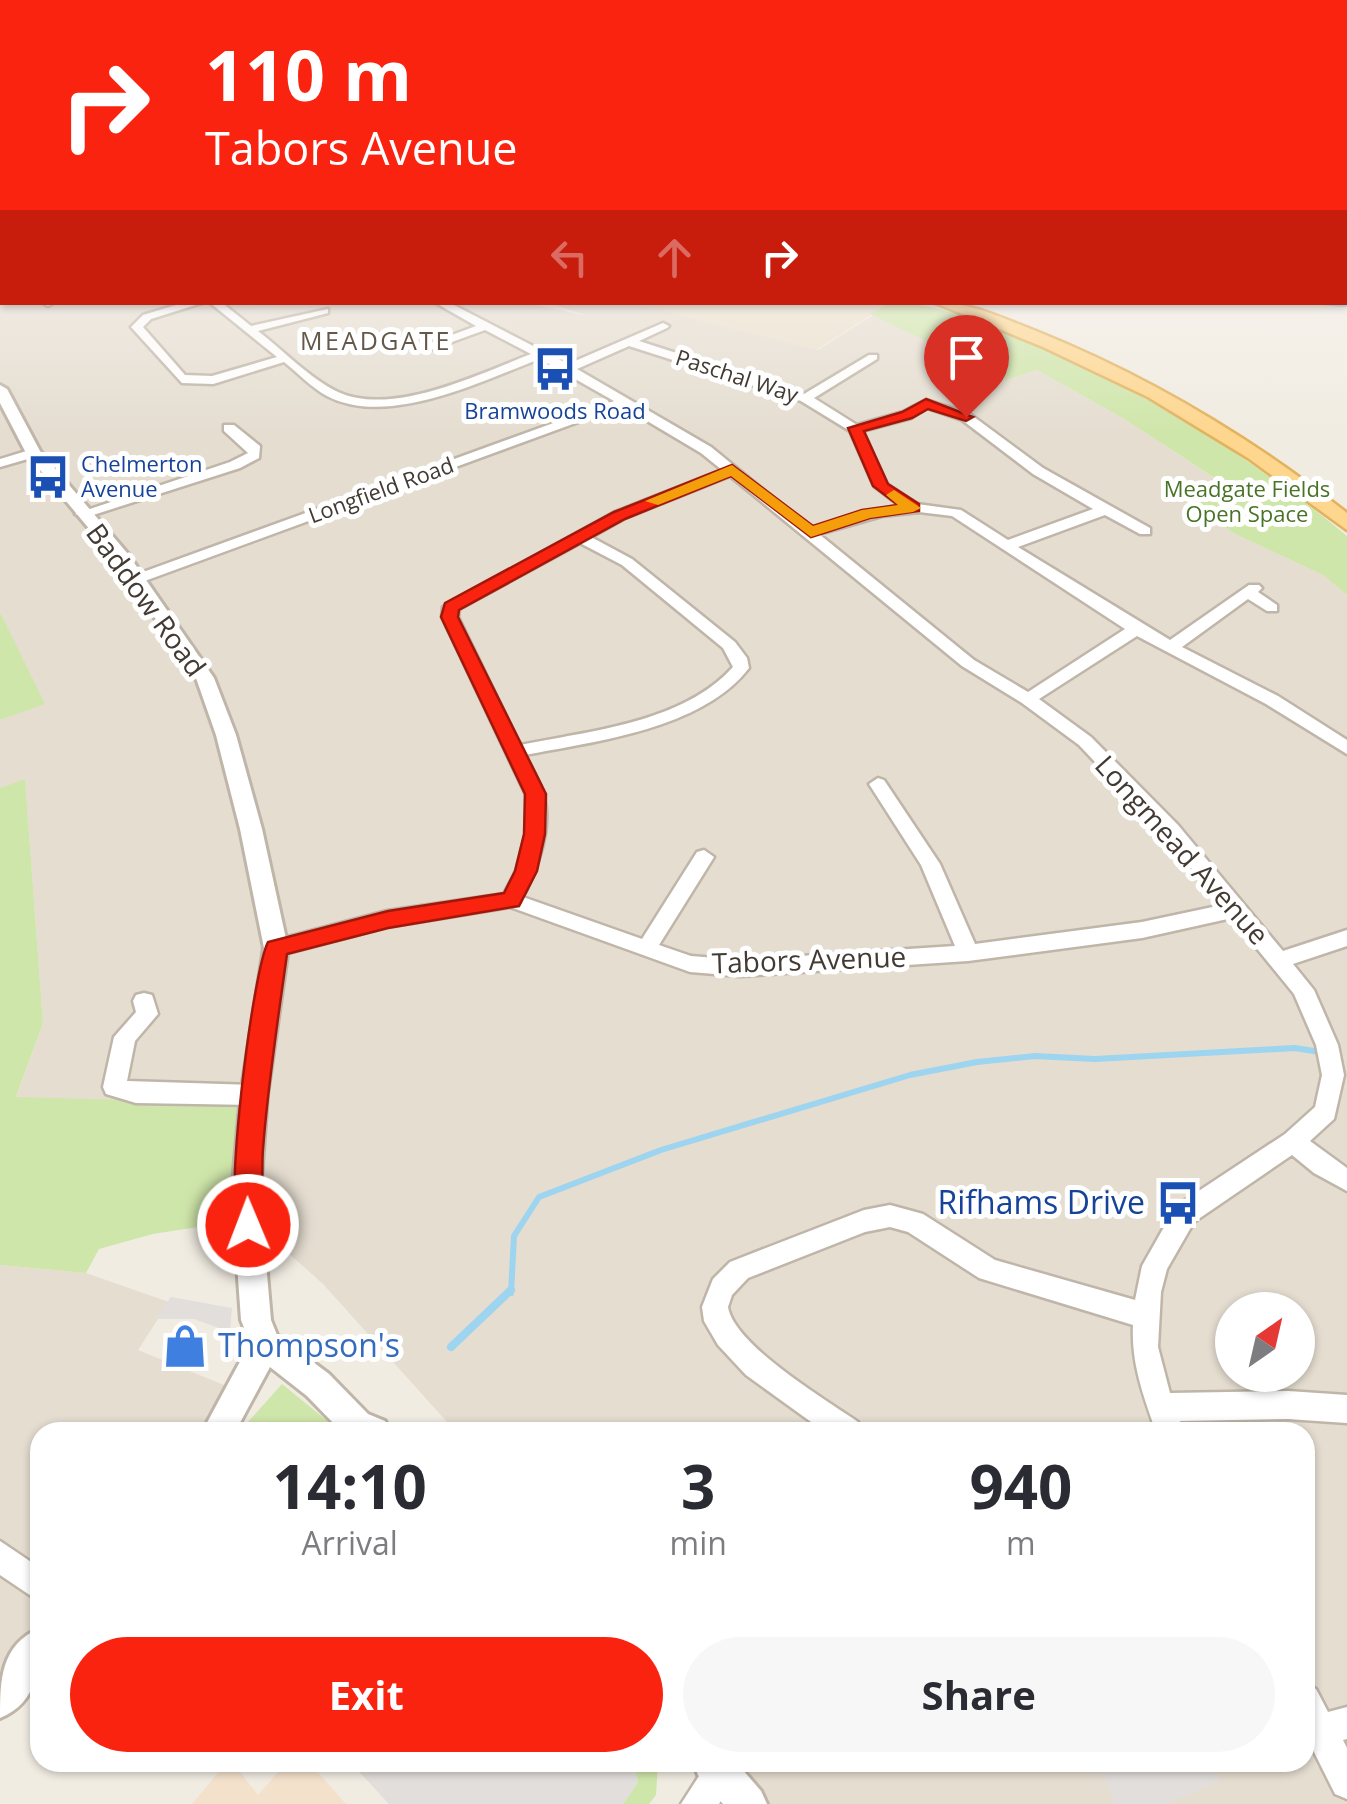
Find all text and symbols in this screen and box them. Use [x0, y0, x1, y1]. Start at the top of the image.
text: 110 m [205, 26, 412, 122]
icon: right [40, 40, 170, 170]
text: Tabors Avenue [205, 117, 518, 178]
icon: left [542, 230, 597, 285]
icon: ahead [647, 230, 702, 285]
icon: right [752, 230, 807, 285]
pin [924, 315, 1009, 418]
district label: MEADGATE [300, 323, 452, 357]
icon: arrive [939, 330, 994, 385]
street label: Paschal Way [672, 341, 803, 409]
bus stop icon: Bramwoods Road [531, 345, 579, 393]
place label: Bramwoods Road [464, 395, 646, 425]
place label: Chelmerton Avenue [81, 448, 203, 503]
street label: Longfield Road [304, 449, 458, 529]
bus stop icon: Chelmerton Avenue [24, 453, 72, 501]
park label: Meadgate Fields Open Space [1164, 473, 1330, 528]
street label: Baddow Road [78, 515, 215, 684]
street label: Longmead Avenue [1087, 746, 1278, 952]
street label: Tabors Avenue [711, 937, 907, 981]
position arrow [196, 1173, 300, 1277]
bus stop icon: Rifhams Drive [1154, 1179, 1202, 1227]
place label: Rifhams Drive [937, 1180, 1145, 1223]
north arrow [1215, 1292, 1315, 1392]
map controls [1215, 1292, 1315, 1392]
shop icon: Thompson's [161, 1322, 209, 1370]
place label: Thompson's [218, 1323, 400, 1366]
text: 14:10 [273, 1445, 427, 1527]
text: 3 [681, 1445, 715, 1527]
text: 940 [969, 1445, 1072, 1527]
text: Arrival [302, 1521, 398, 1564]
text: min [670, 1521, 727, 1564]
text: m [1006, 1521, 1036, 1564]
button: Exit [70, 1637, 663, 1752]
button: Share [683, 1637, 1275, 1752]

